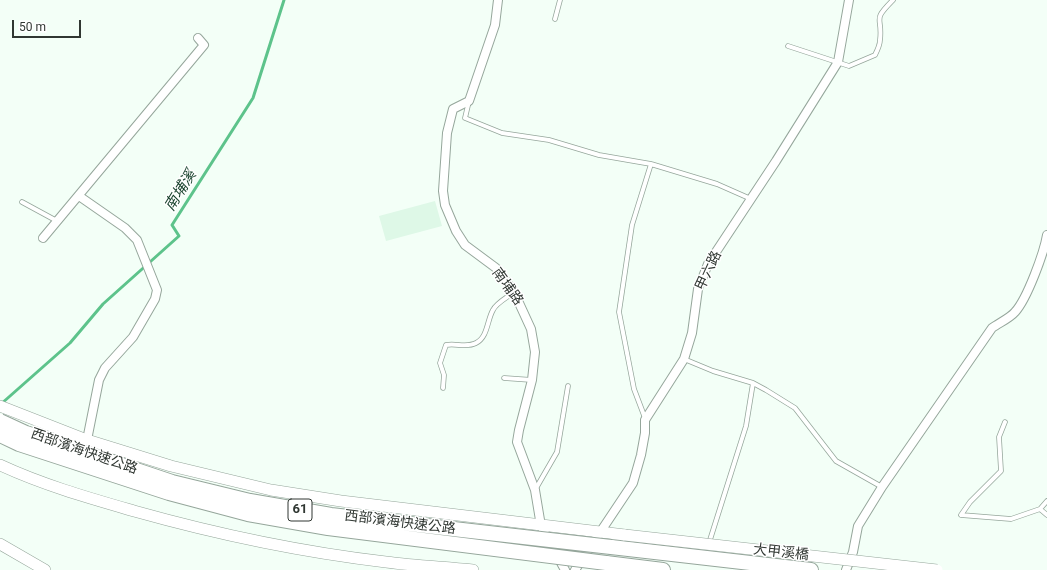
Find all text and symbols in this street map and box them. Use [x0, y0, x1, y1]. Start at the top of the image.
scale bar [14, 12, 83, 38]
text: 50 m [19, 20, 46, 34]
water label: 南埔溪 [161, 167, 201, 215]
street label: 甲六路 [693, 248, 725, 294]
street label: 南埔路 [488, 265, 526, 309]
street label: 西部濱海快速公路 [28, 426, 140, 478]
road number: 61 [288, 499, 312, 521]
street label: 西部濱海快速公路 [343, 508, 457, 538]
street label: 大甲溪橋 [752, 542, 810, 564]

